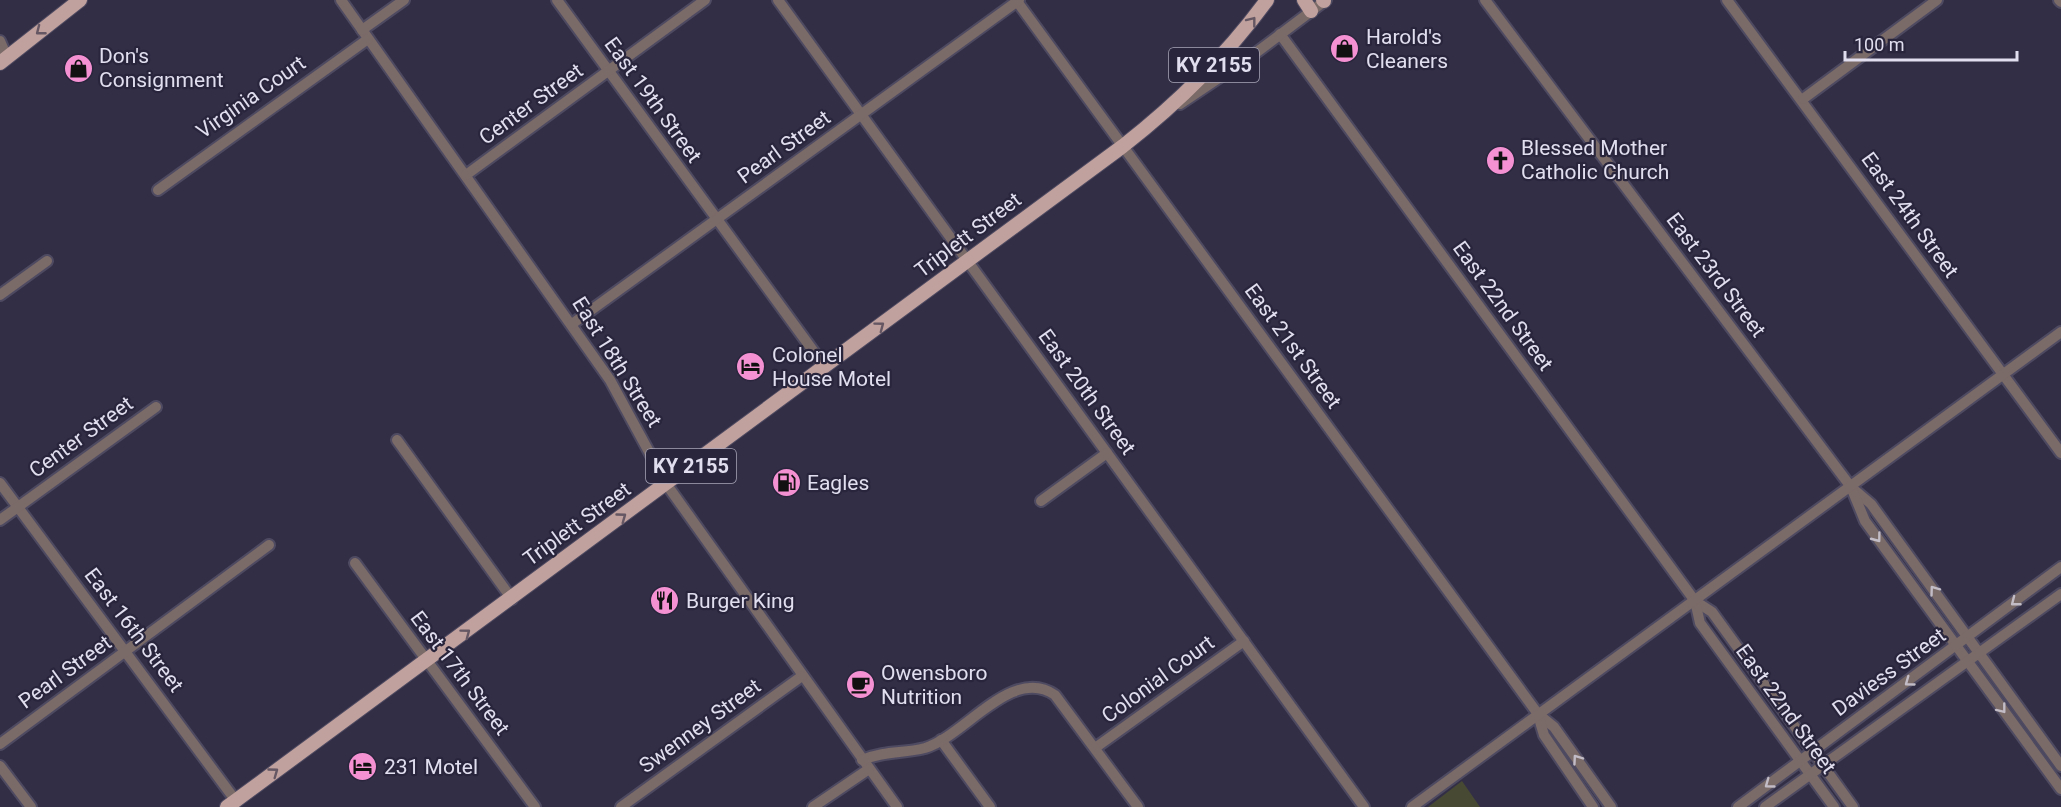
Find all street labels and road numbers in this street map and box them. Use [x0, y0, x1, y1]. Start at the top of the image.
street label: East 19th Street [600, 33, 707, 167]
road number: KY 2155 [1169, 48, 1259, 82]
street label: Virginia Court [192, 51, 310, 143]
street label: Center Street [475, 58, 588, 150]
street label: Pearl Street [733, 105, 835, 189]
street label: East 24th Street [1857, 148, 1964, 282]
street label: Triplett Street [910, 187, 1026, 283]
street label: East 23rd Street [1662, 208, 1771, 342]
street label: East 22nd Street [1448, 237, 1558, 375]
street label: East 21st Street [1240, 279, 1346, 413]
street label: East 18th Street [567, 292, 667, 432]
street label: East 20th Street [1034, 325, 1141, 459]
street label: Center Street [25, 391, 138, 483]
road number: KY 2155 [646, 449, 736, 483]
street label: Triplett Street [519, 477, 635, 571]
street label: East 16th Street [80, 563, 188, 697]
street label: East 17th Street [406, 606, 514, 740]
street label: Daviess Street [1828, 623, 1950, 721]
street label: Pearl Street [14, 630, 116, 714]
street label: Colonial Court [1097, 630, 1219, 728]
street label: East 22nd Street [1731, 640, 1841, 778]
street label: Swenney Street [635, 674, 765, 778]

